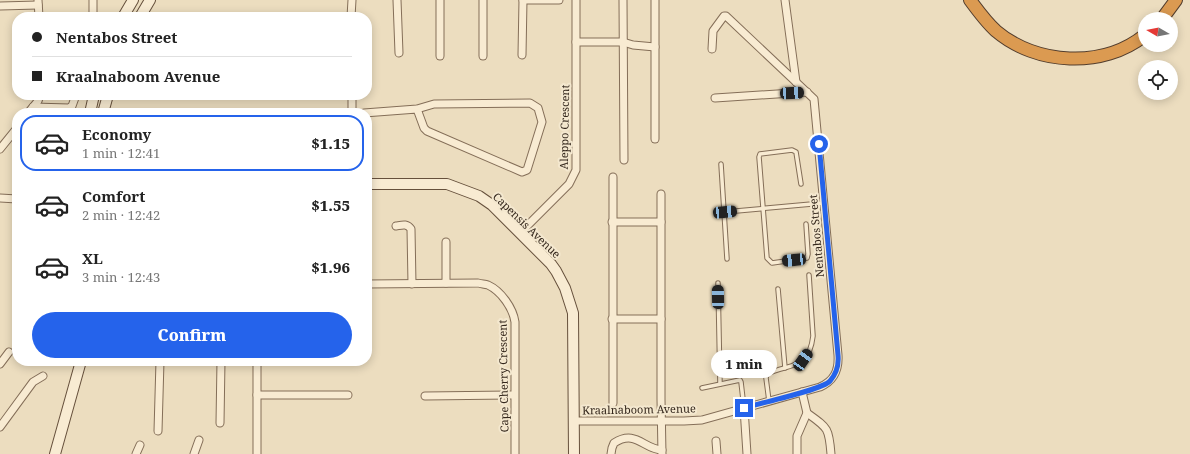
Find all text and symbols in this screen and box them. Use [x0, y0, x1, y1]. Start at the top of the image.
north arrow [1138, 12, 1178, 52]
map controls [1138, 12, 1178, 100]
text: Nentabos Street [56, 27, 177, 47]
button: locate [1138, 60, 1178, 100]
text: Kraalnaboom Avenue [56, 66, 220, 86]
street label: Aleppo Crescent [556, 84, 572, 170]
car [780, 86, 804, 100]
text: Economy [82, 124, 151, 144]
icon: car [34, 125, 70, 161]
text: $1.15 [311, 133, 350, 153]
route start [810, 135, 828, 153]
text: 1 min · 12:41 [82, 144, 160, 162]
text: Comfort [82, 186, 145, 206]
icon: car [34, 187, 70, 223]
street label: Capensis Avenue [490, 189, 564, 261]
street label: Nentabos Street [805, 194, 827, 278]
text: $1.55 [311, 195, 350, 215]
car [713, 205, 737, 219]
text: 2 min · 12:42 [82, 206, 160, 224]
text: XL [82, 248, 103, 268]
icon: car [34, 249, 70, 285]
car [781, 253, 807, 267]
text: $1.96 [311, 257, 350, 277]
text: 3 min · 12:43 [82, 268, 160, 286]
car [712, 285, 724, 309]
button: Confirm [32, 312, 352, 358]
street label: Cape Cherry Crescent [495, 319, 511, 432]
car [791, 347, 815, 373]
callout: 1 min [711, 350, 777, 378]
text: 1 min [725, 355, 763, 373]
route end [735, 399, 753, 417]
street label: Kraalnaboom Avenue [582, 401, 696, 417]

